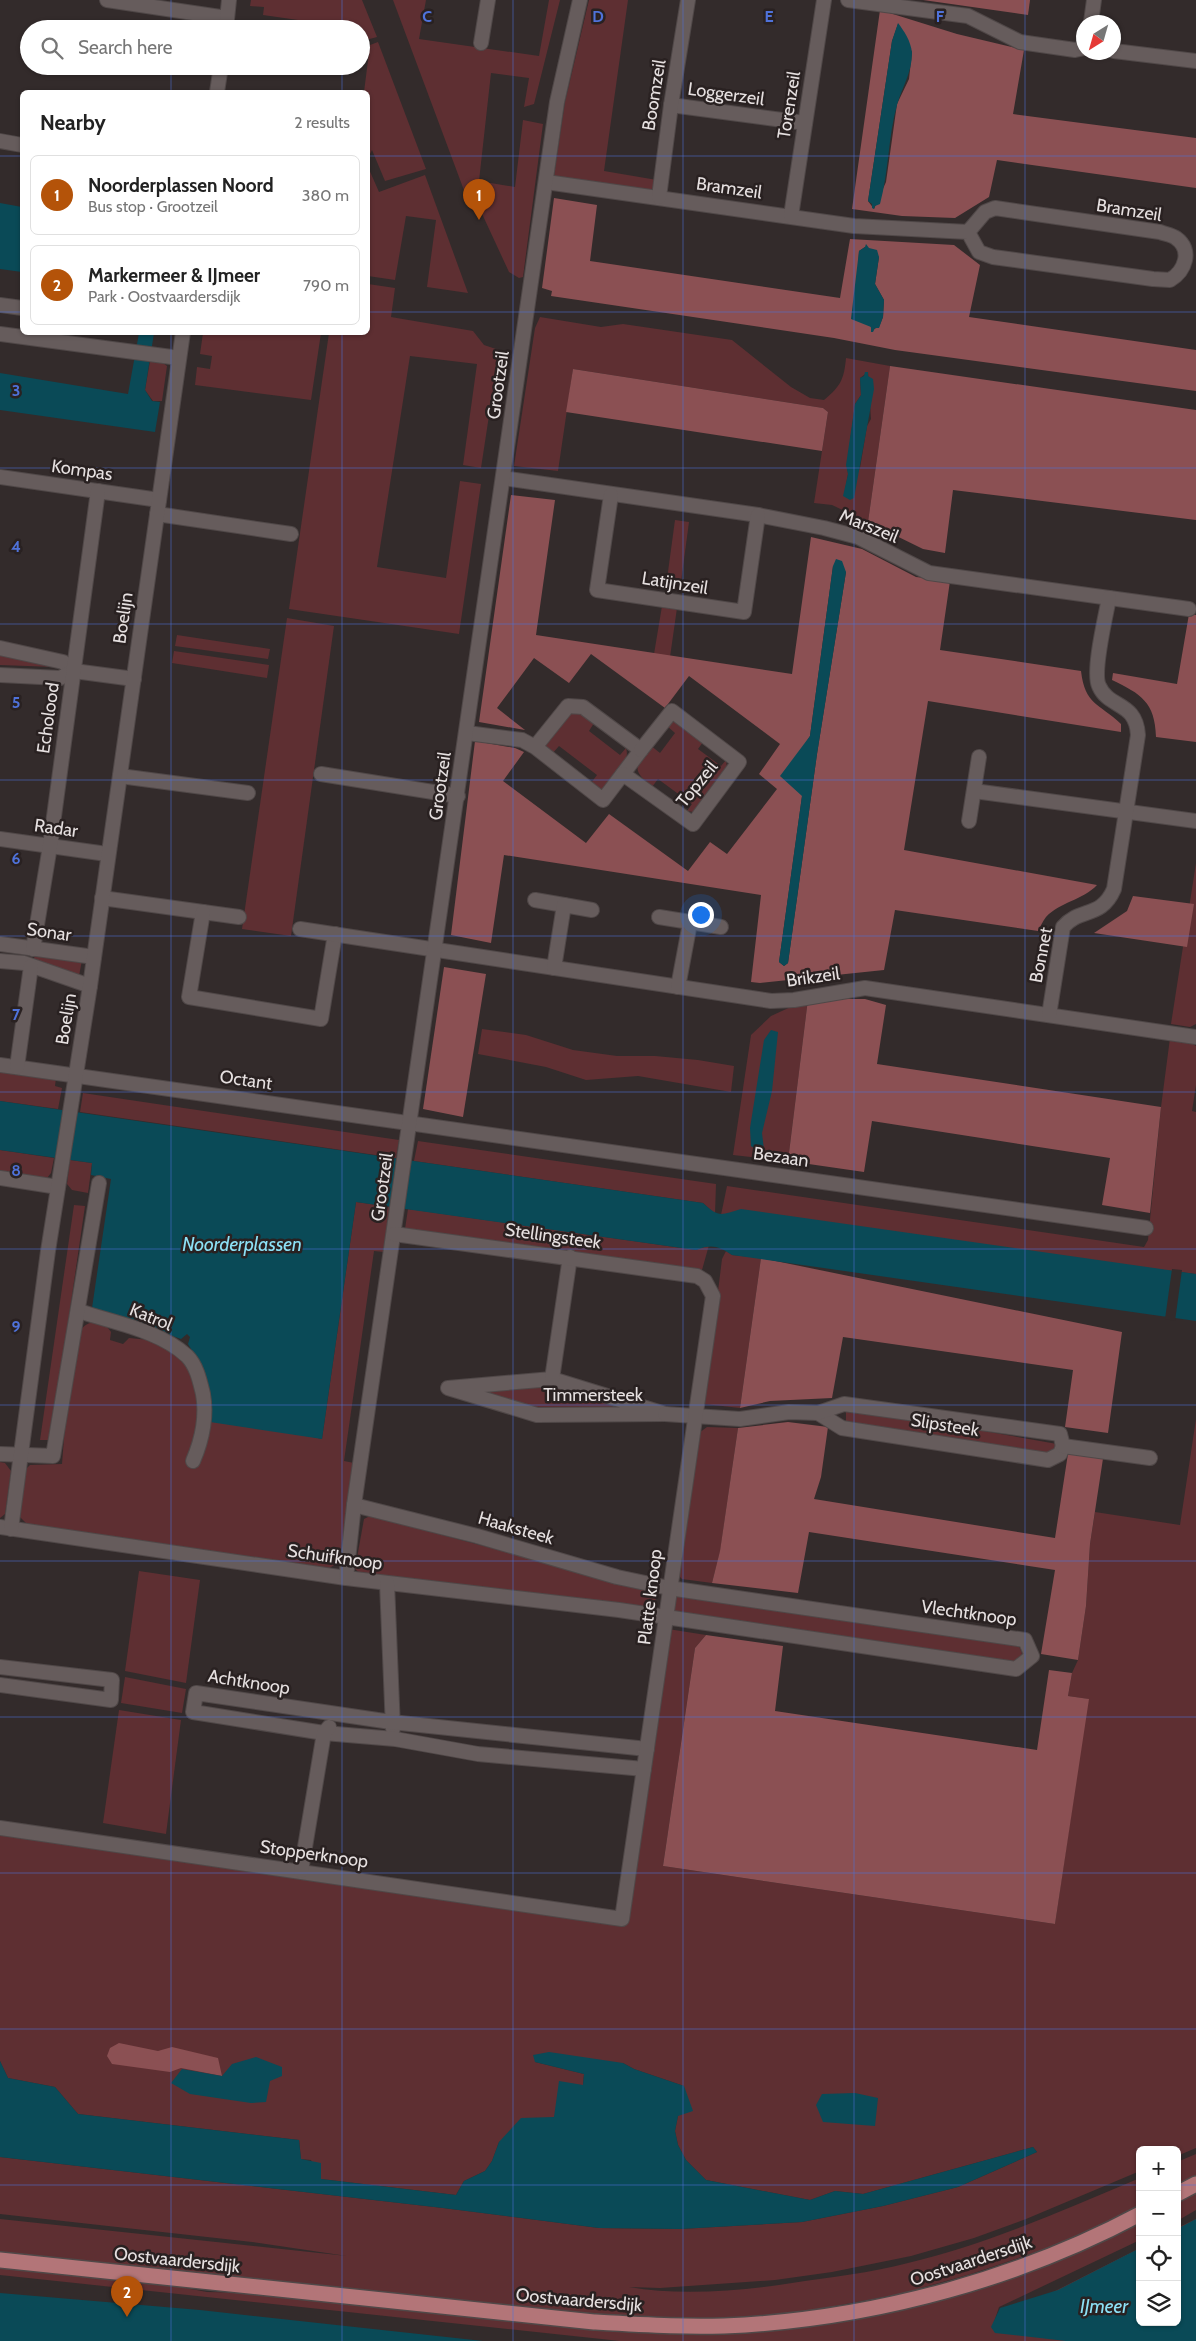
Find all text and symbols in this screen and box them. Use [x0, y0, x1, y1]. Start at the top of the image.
text: C [422, 7, 432, 26]
text: D [592, 7, 604, 26]
text: E [764, 7, 774, 26]
text: F [936, 7, 945, 26]
north arrow [1076, 15, 1121, 60]
search box [20, 20, 370, 75]
icon: search [38, 34, 66, 62]
text: Search here [78, 36, 172, 59]
street label: Boomzeil [638, 57, 671, 132]
street label: Torenzeil [773, 69, 805, 140]
street label: Loggerzeil [686, 78, 766, 110]
text: Nearby [40, 110, 106, 135]
text: 2 results [294, 113, 350, 132]
street label: Bramzeil [695, 173, 764, 204]
text: Noorderplassen Noord [88, 174, 274, 197]
pin: 1 [463, 179, 495, 220]
text: 1 [54, 186, 60, 205]
text: 380 m [302, 186, 349, 205]
street label: Bramzeil [1095, 194, 1164, 226]
text: Bus stop · Grootzeil [88, 197, 218, 216]
text: Markermeer & IJmeer [88, 264, 260, 287]
text: 2 [53, 276, 61, 295]
text: 790 m [303, 276, 349, 295]
text: Park · Oostvaardersdijk [88, 287, 240, 306]
street label: Grootzeil [482, 349, 514, 421]
text: 3 [12, 381, 20, 400]
street label: Kompas [50, 455, 114, 485]
street label: Marszeil [836, 504, 902, 548]
text: 4 [11, 537, 21, 556]
street label: Latijnzeil [640, 567, 710, 599]
street label: Boelijn [109, 591, 137, 645]
street label: Echolood [32, 681, 64, 755]
text: 5 [12, 693, 20, 712]
street label: Grootzeil [424, 750, 456, 822]
street label: Topzeil [672, 756, 723, 812]
street label: Radar [33, 814, 79, 842]
text: 6 [12, 849, 21, 868]
your location [688, 902, 714, 928]
street label: Sonar [25, 918, 73, 946]
street label: Bonnet [1025, 925, 1057, 985]
street label: Brikzeil [785, 962, 842, 992]
street label: Boelijn [51, 992, 81, 1046]
text: 7 [12, 1005, 21, 1024]
street label: Octant [218, 1065, 274, 1095]
street label: Bezaan [752, 1142, 810, 1172]
street label: Grootzeil [366, 1151, 398, 1223]
text: 8 [11, 1161, 21, 1180]
street label: Stellingsteek [504, 1218, 603, 1254]
water label: Noorderplassen [182, 1233, 302, 1256]
street label: Katrol [126, 1298, 176, 1336]
text: 9 [12, 1317, 21, 1336]
street label: Timmersteek [543, 1384, 644, 1406]
street label: Slipsteek [909, 1409, 981, 1441]
street label: Haaksteek [476, 1507, 557, 1550]
street label: Schuifknoop [286, 1539, 384, 1575]
street label: Platte knoop [633, 1548, 667, 1646]
street label: Vlechtknoop [920, 1595, 1018, 1631]
street label: Achtknoop [206, 1665, 292, 1699]
street label: Stopperknoop [258, 1836, 370, 1872]
map controls [1136, 2146, 1181, 2326]
button: + [1136, 2146, 1181, 2191]
button: − [1136, 2191, 1181, 2236]
street label: Oostvaardersdijk [907, 2231, 1036, 2291]
button: locate [1136, 2236, 1181, 2281]
street label: Oostvaardersdijk [113, 2242, 242, 2278]
pin: 2 [111, 2276, 143, 2317]
button: layers [1136, 2281, 1181, 2326]
street label: Oostvaardersdijk [515, 2284, 644, 2317]
water label: IJmeer [1080, 2295, 1129, 2318]

